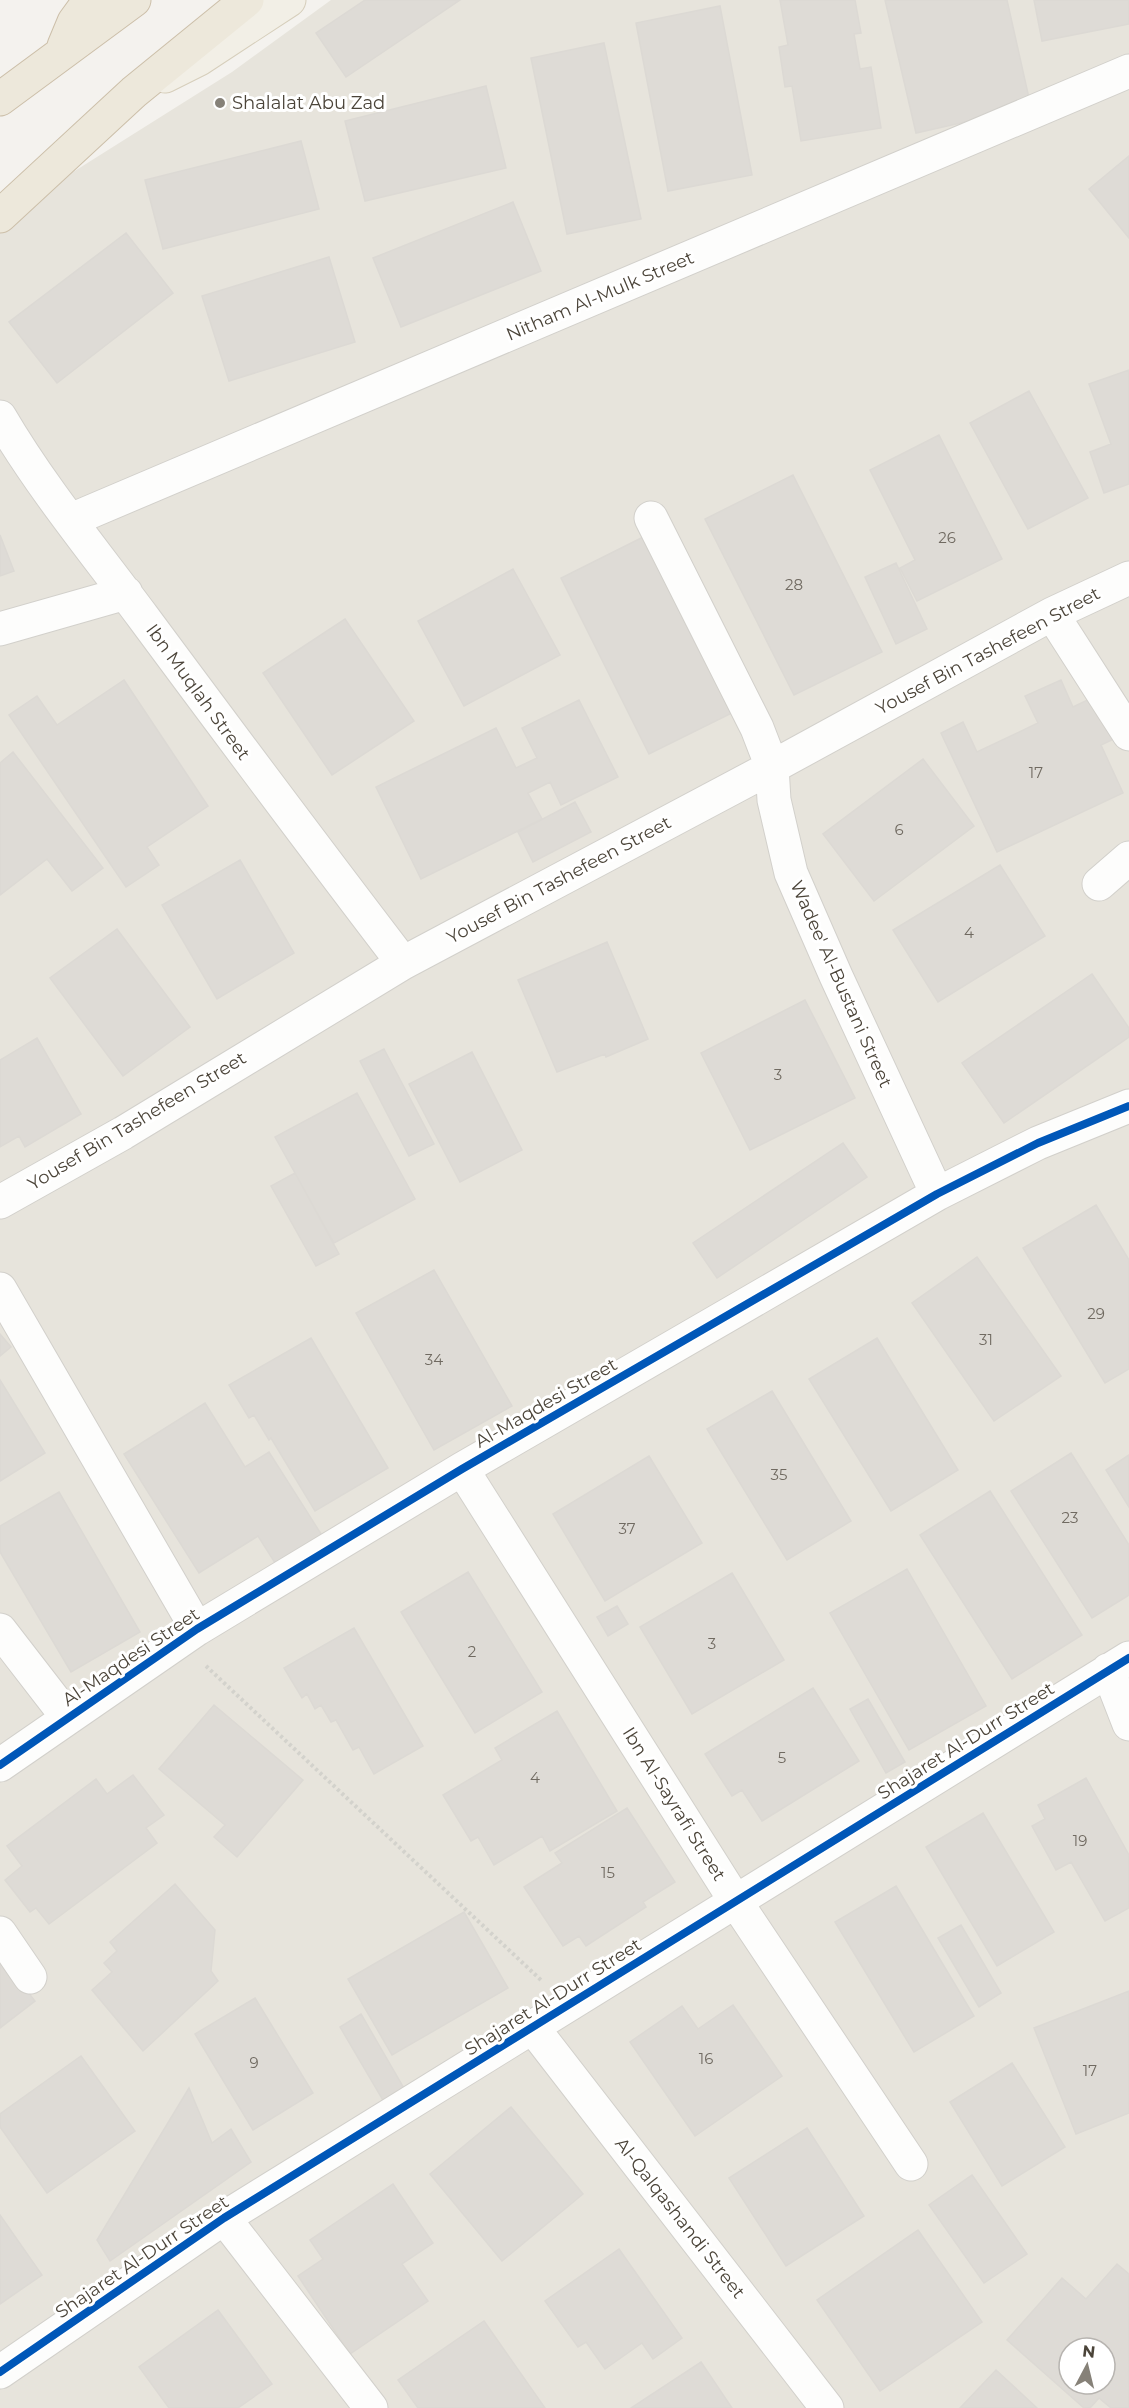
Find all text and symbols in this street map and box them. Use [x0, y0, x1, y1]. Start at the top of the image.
place label: Shalalat Abu Zad [232, 92, 385, 114]
marker: Shalalat Abu Zad [213, 96, 227, 110]
street label: Nitham Al-Mulk Street [503, 246, 697, 346]
house number: 26 [938, 528, 956, 547]
house number: 28 [785, 575, 803, 594]
street label: Yousef Bin Tashefeen Street [872, 582, 1104, 720]
street label: Ibn Muqlah Street [141, 620, 255, 764]
house number: 17 [1029, 763, 1043, 782]
street label: Yousef Bin Tashefeen Street [443, 811, 675, 949]
house number: 6 [894, 820, 904, 839]
street label: Wadee' Al-Bustani Street [785, 877, 897, 1091]
house number: 4 [964, 923, 974, 942]
street label: Yousef Bin Tashefeen Street [24, 1047, 250, 1195]
house number: 3 [774, 1065, 782, 1084]
house number: 29 [1087, 1304, 1105, 1323]
house number: 31 [979, 1330, 993, 1349]
house number: 34 [425, 1350, 443, 1369]
street label: Al-Maqdesi Street [471, 1353, 621, 1453]
house number: 35 [771, 1465, 787, 1484]
house number: 23 [1062, 1508, 1078, 1527]
house number: 37 [618, 1519, 636, 1538]
street label: Al-Maqdesi Street [58, 1603, 204, 1711]
house number: 3 [708, 1634, 716, 1653]
house number: 2 [468, 1642, 476, 1661]
street label: Shajaret Al-Durr Street [874, 1678, 1058, 1804]
street label: Ibn Al-Sayrafi Street [618, 1723, 730, 1885]
house number: 5 [778, 1748, 786, 1767]
house number: 4 [530, 1768, 540, 1787]
house number: 19 [1073, 1831, 1087, 1850]
house number: 15 [601, 1863, 615, 1882]
street label: Shajaret Al-Durr Street [461, 1934, 645, 2060]
house number: 16 [699, 2049, 713, 2068]
house number: 9 [249, 2053, 259, 2072]
house number: 17 [1083, 2061, 1097, 2080]
street label: Al-Qalqashandi Street [610, 2133, 750, 2303]
street label: Shajaret Al-Durr Street [51, 2191, 233, 2323]
north arrow [1057, 2336, 1117, 2396]
text: N [1081, 2341, 1096, 2362]

